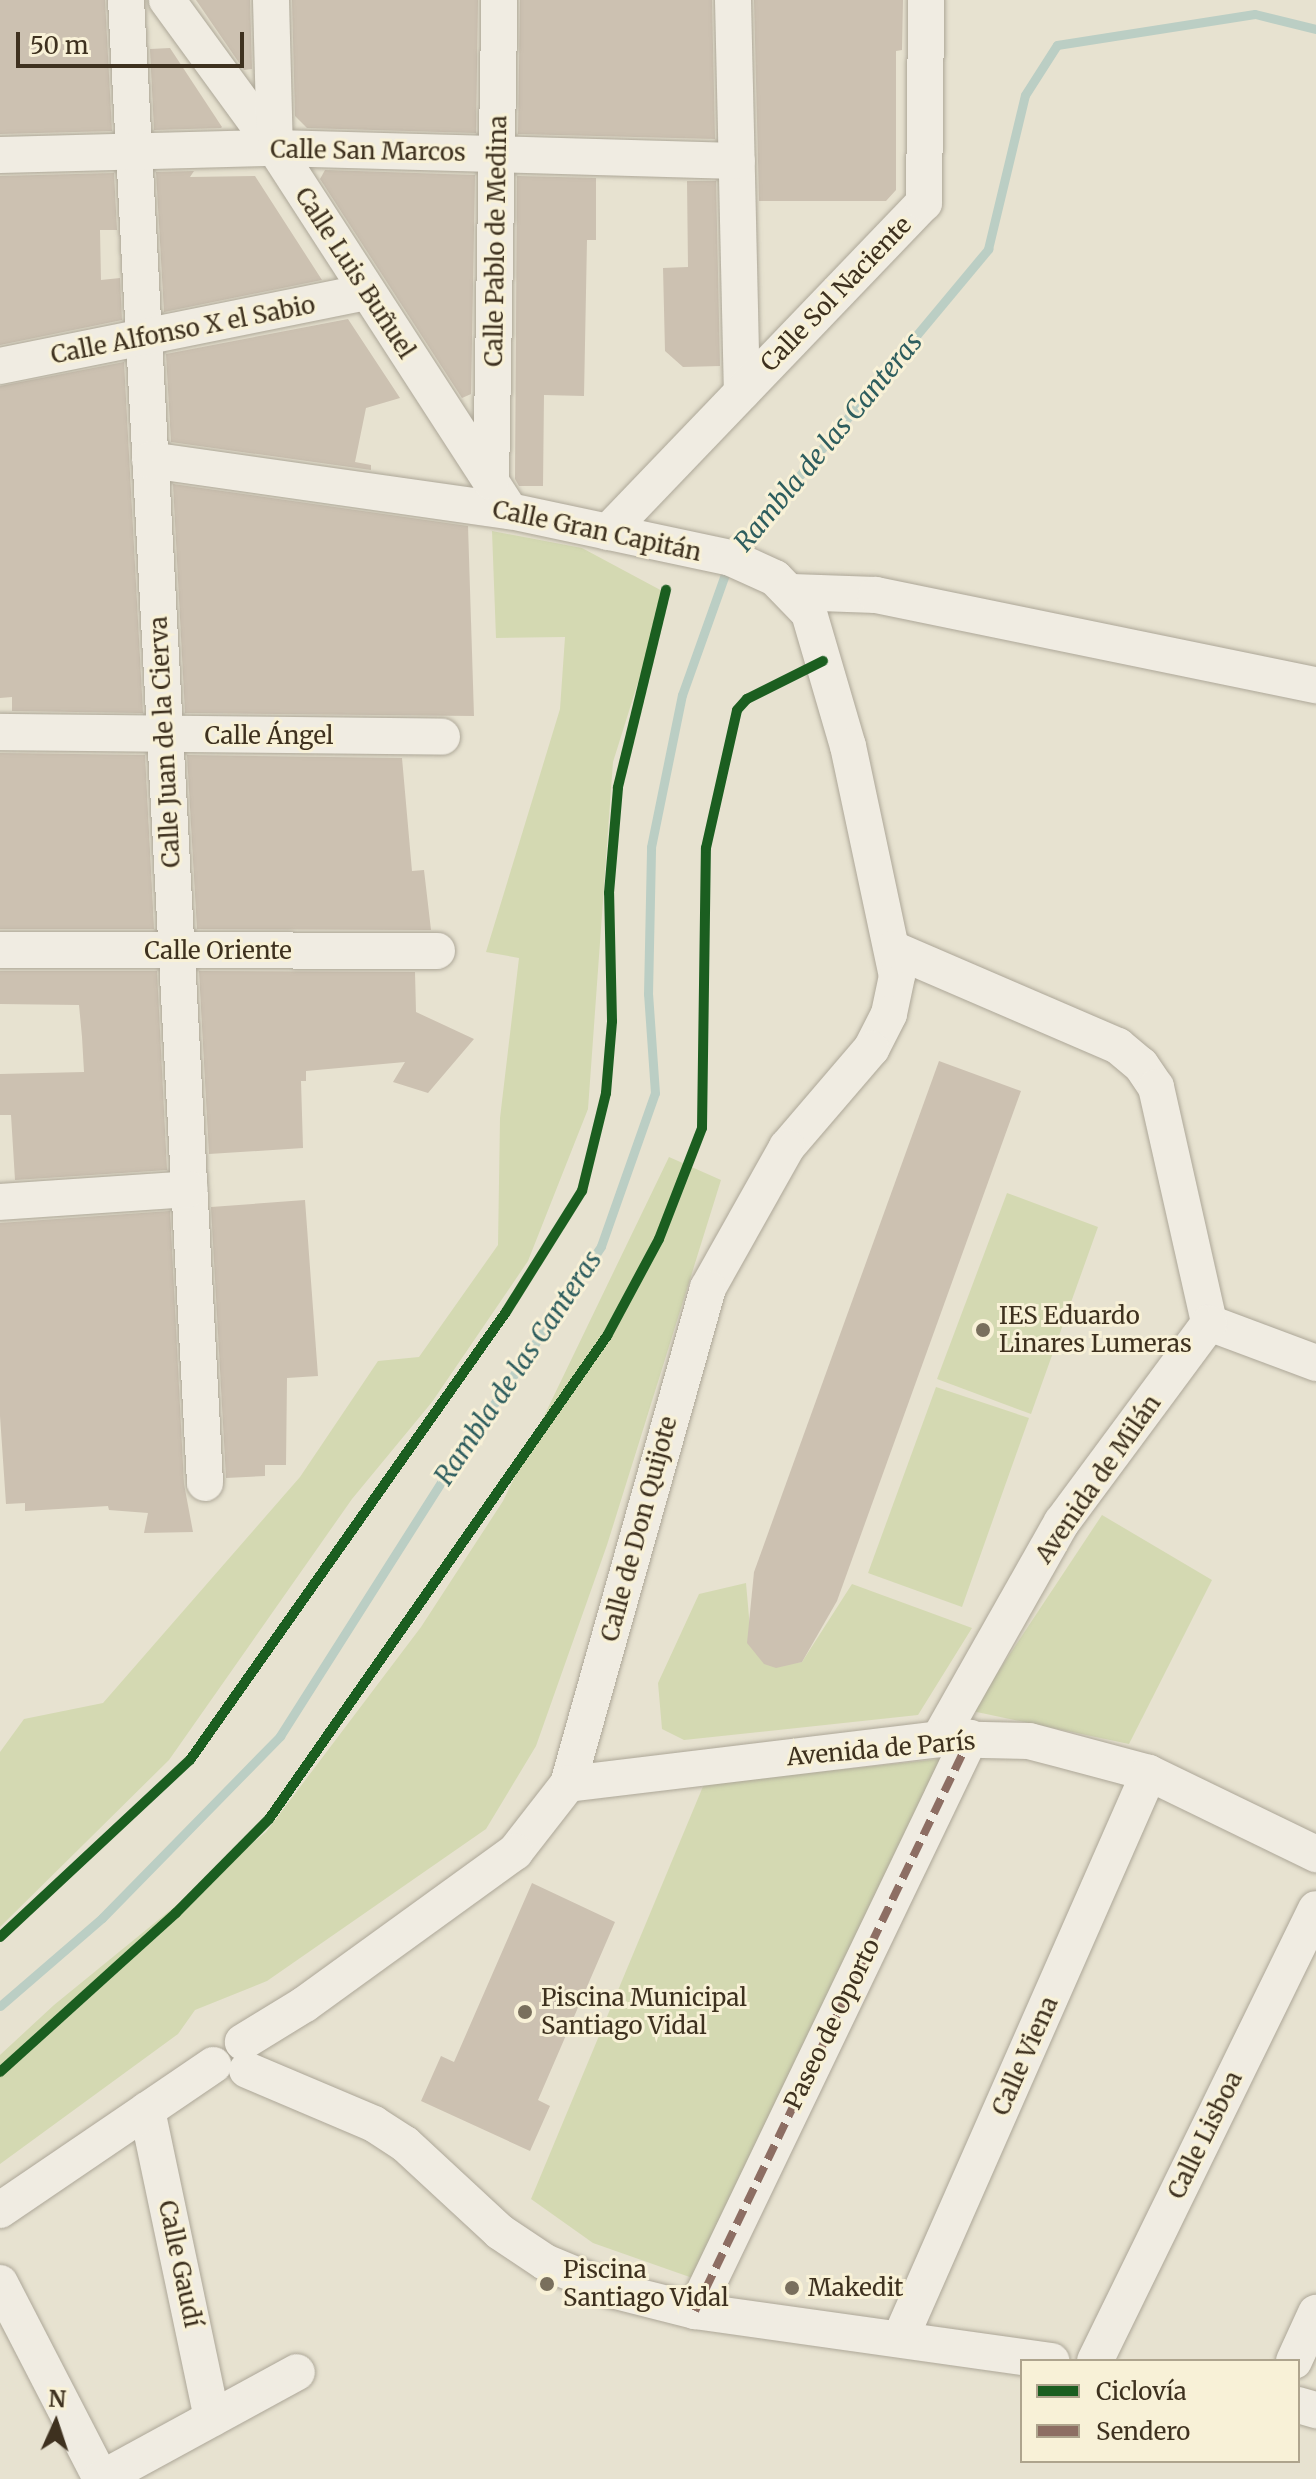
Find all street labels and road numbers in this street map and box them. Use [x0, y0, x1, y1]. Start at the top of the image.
street label: Calle Pablo de Medina [479, 115, 513, 367]
street label: Calle San Marcos [270, 135, 466, 167]
street label: Calle Luis Buñuel [289, 182, 421, 364]
street label: Calle Sol Naciente [755, 211, 917, 377]
street label: Calle Alfonso X el Sabio [48, 290, 318, 370]
street label: Calle Gran Capitán [490, 495, 704, 567]
street label: Calle Juan de la Cierva [144, 616, 186, 868]
street label: Calle Ángel [205, 722, 333, 750]
street label: Calle Oriente [144, 937, 292, 965]
street label: Avenida de Milán [1029, 1389, 1167, 1569]
street label: Calle de Don Quijote [595, 1413, 683, 1645]
street label: Avenida de París [785, 1726, 977, 1772]
street label: Paseo de Oporto [778, 1934, 886, 2114]
street label: Calle Viena [986, 1992, 1064, 2120]
street label: Calle Lisboa [1162, 2067, 1248, 2203]
street label: Calle Gaudí [152, 2198, 208, 2330]

